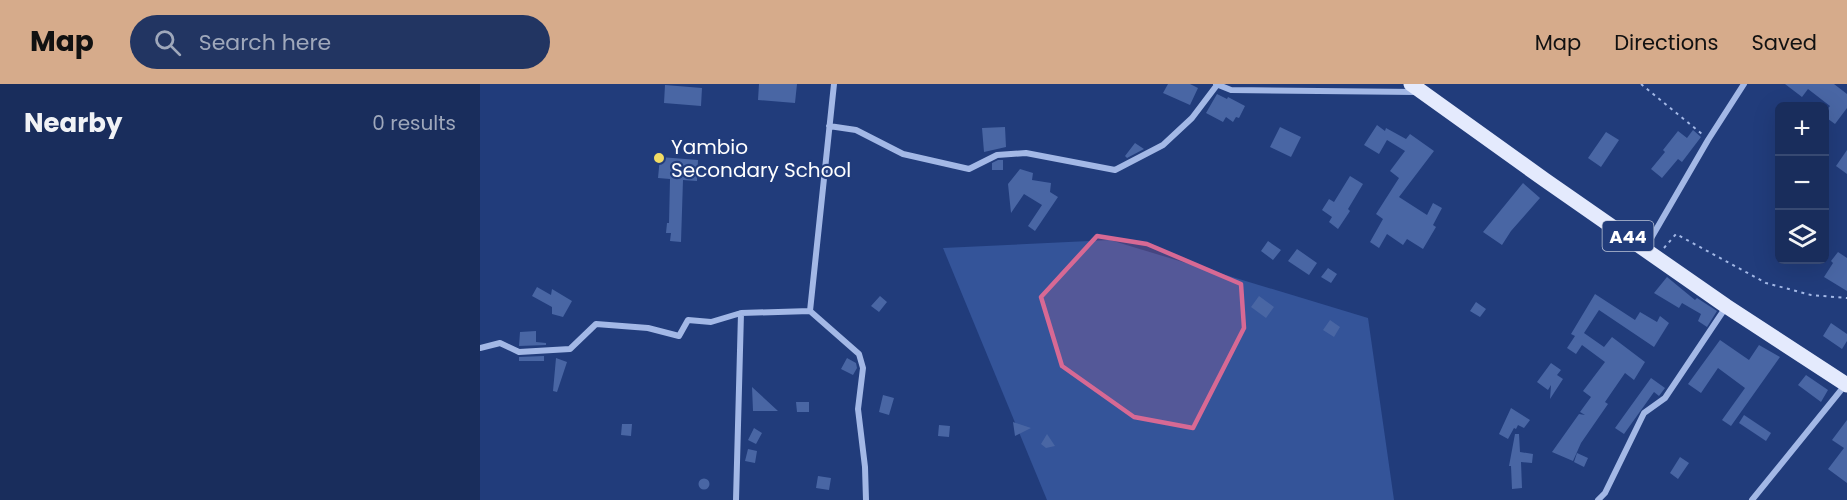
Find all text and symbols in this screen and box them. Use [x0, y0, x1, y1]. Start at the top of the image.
search box [130, 15, 550, 69]
text: Map [30, 22, 94, 61]
icon: search [151, 26, 184, 59]
text: Search here [199, 27, 331, 58]
text: Map [1535, 28, 1581, 57]
text: Directions [1614, 28, 1718, 57]
text: Saved [1751, 28, 1817, 57]
map controls [1775, 102, 1829, 264]
button: + [1775, 102, 1829, 156]
text: Nearby [24, 105, 122, 141]
text: 0 results [372, 109, 456, 137]
place label: Yambio Secondary School [671, 133, 851, 184]
marker: Yambio Secondary School [652, 151, 666, 165]
button: − [1775, 156, 1829, 210]
button: layers [1775, 210, 1829, 264]
road number: A44 [1602, 221, 1654, 251]

